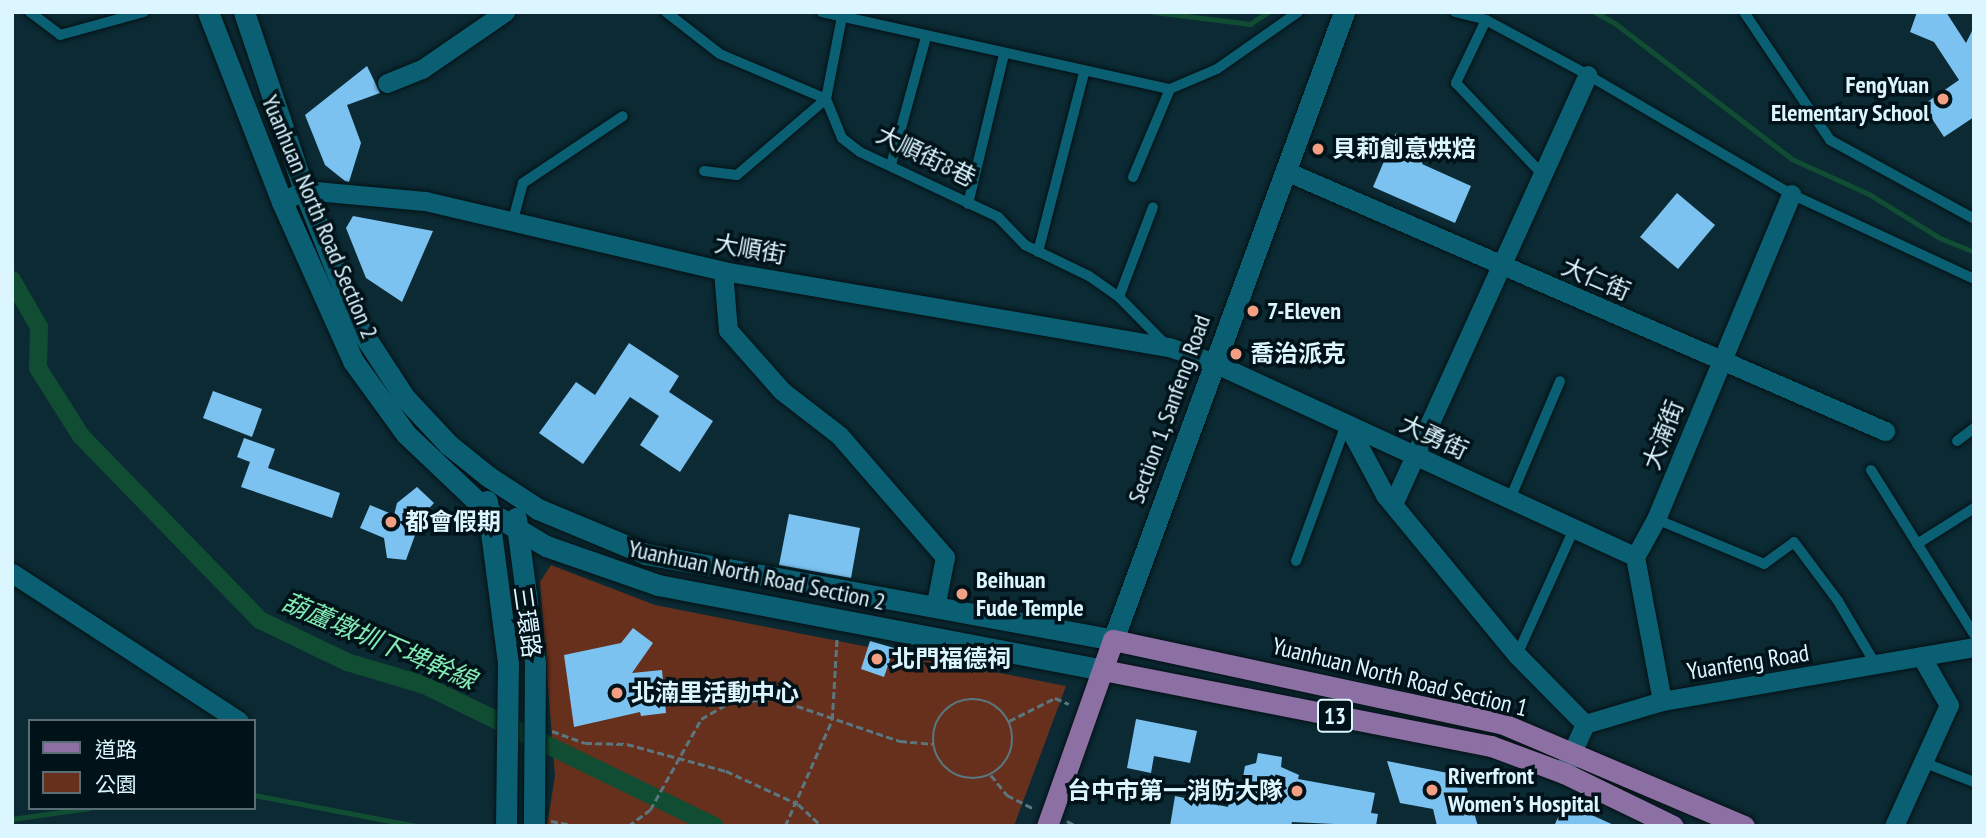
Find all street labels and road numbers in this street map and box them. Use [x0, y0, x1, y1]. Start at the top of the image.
street label: Yuanhuan North Road Section 2 [256, 91, 384, 343]
street label: 大順街8巷 [872, 120, 980, 192]
street label: 大順街 [712, 229, 788, 269]
street label: 大仁街 [1557, 252, 1635, 306]
street label: Section 1, Sanfeng Road [1121, 310, 1217, 508]
street label: 大湳街 [1637, 396, 1689, 474]
street label: 大勇街 [1395, 409, 1473, 465]
street label: Yuanhuan North Road Section 2 [626, 534, 888, 616]
street label: 三環路 [508, 584, 546, 660]
street label: Yuanhuan North Road Section 1 [1269, 631, 1531, 723]
street label: Yuanfeng Road [1685, 638, 1811, 686]
road number: 13 [1316, 696, 1354, 736]

